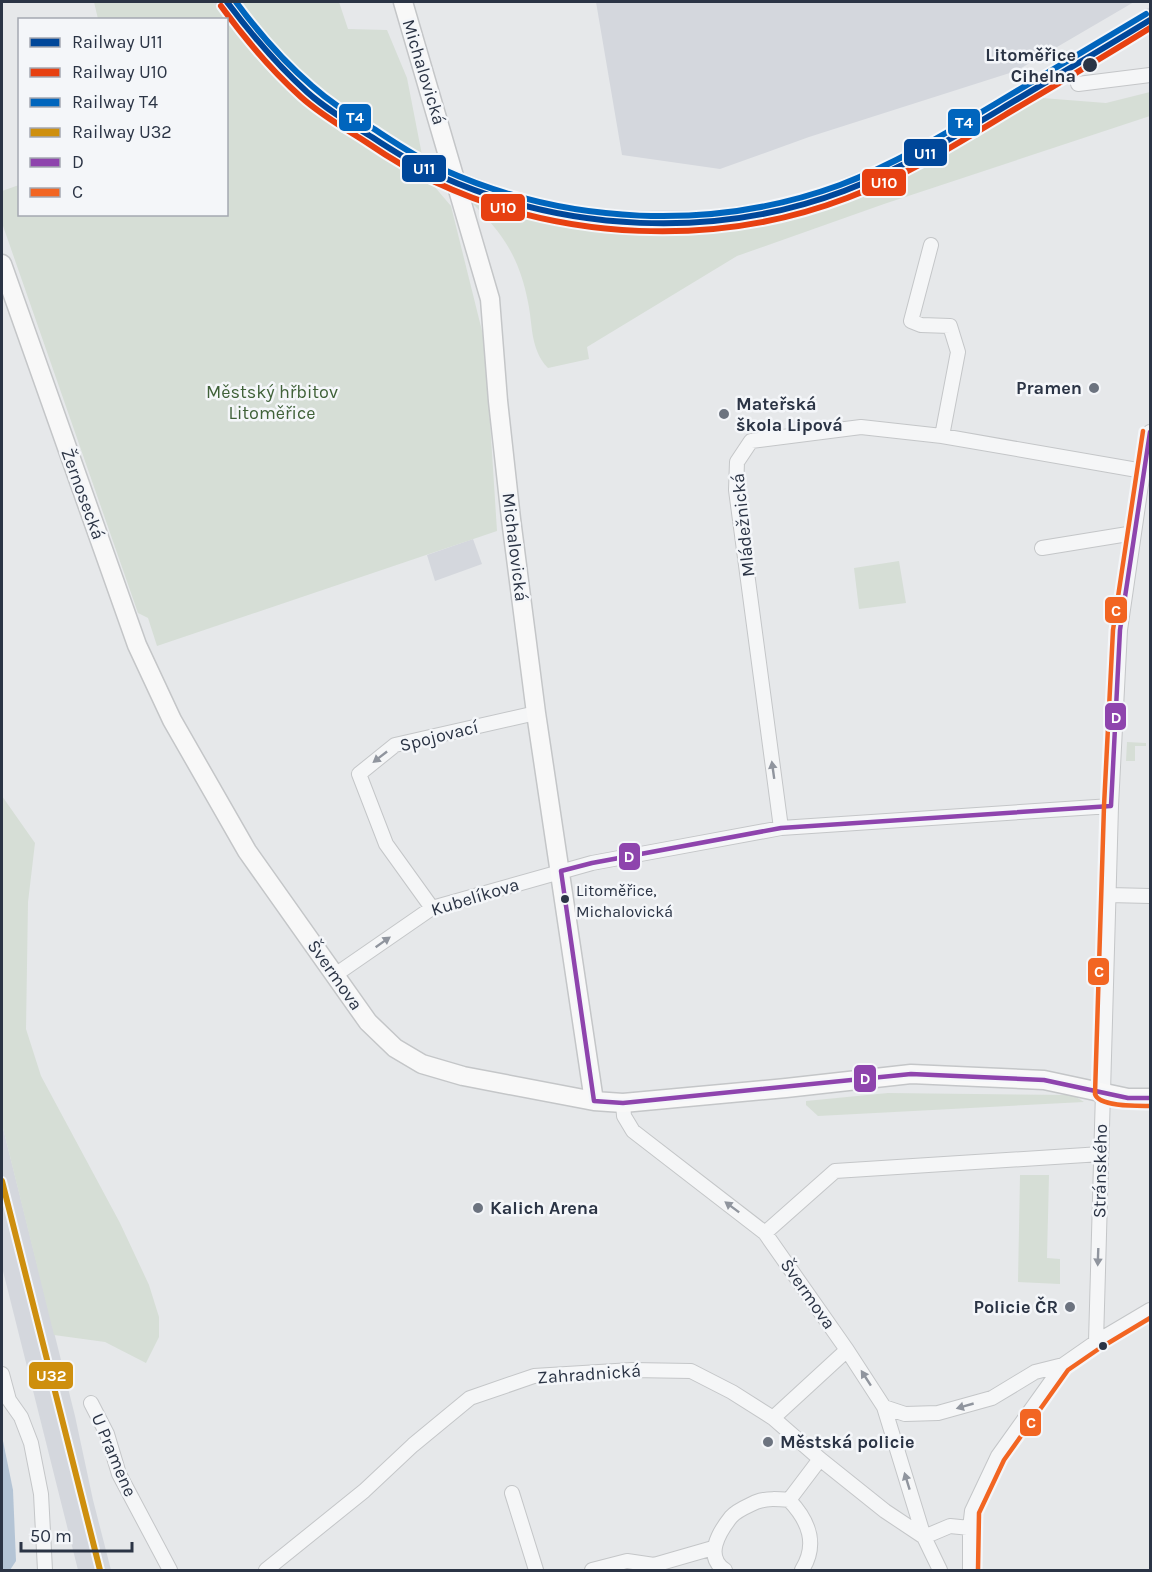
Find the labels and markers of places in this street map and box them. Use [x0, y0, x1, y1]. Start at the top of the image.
place label: Litoměřice Cihelna [985, 44, 1076, 87]
marker: Litoměřice Cihelna [1081, 56, 1099, 74]
place label: Pramen [1016, 377, 1082, 399]
marker: Pramen [1087, 381, 1101, 395]
place label: Mateřská škola Lipová [736, 393, 843, 436]
marker: Mateřská škola Lipová [717, 407, 731, 421]
place label: Litoměřice, Michalovická [576, 881, 673, 921]
marker: Litoměřice, Michalovická [559, 893, 571, 905]
place label: Kalich Arena [490, 1197, 599, 1219]
marker: Kalich Arena [471, 1201, 485, 1215]
place label: Policie ČR [973, 1296, 1058, 1318]
marker: Policie ČR [1063, 1300, 1077, 1314]
unlabelled marker [1097, 1340, 1109, 1352]
place label: Městská policie [780, 1431, 915, 1453]
marker: Městská policie [761, 1435, 775, 1449]

